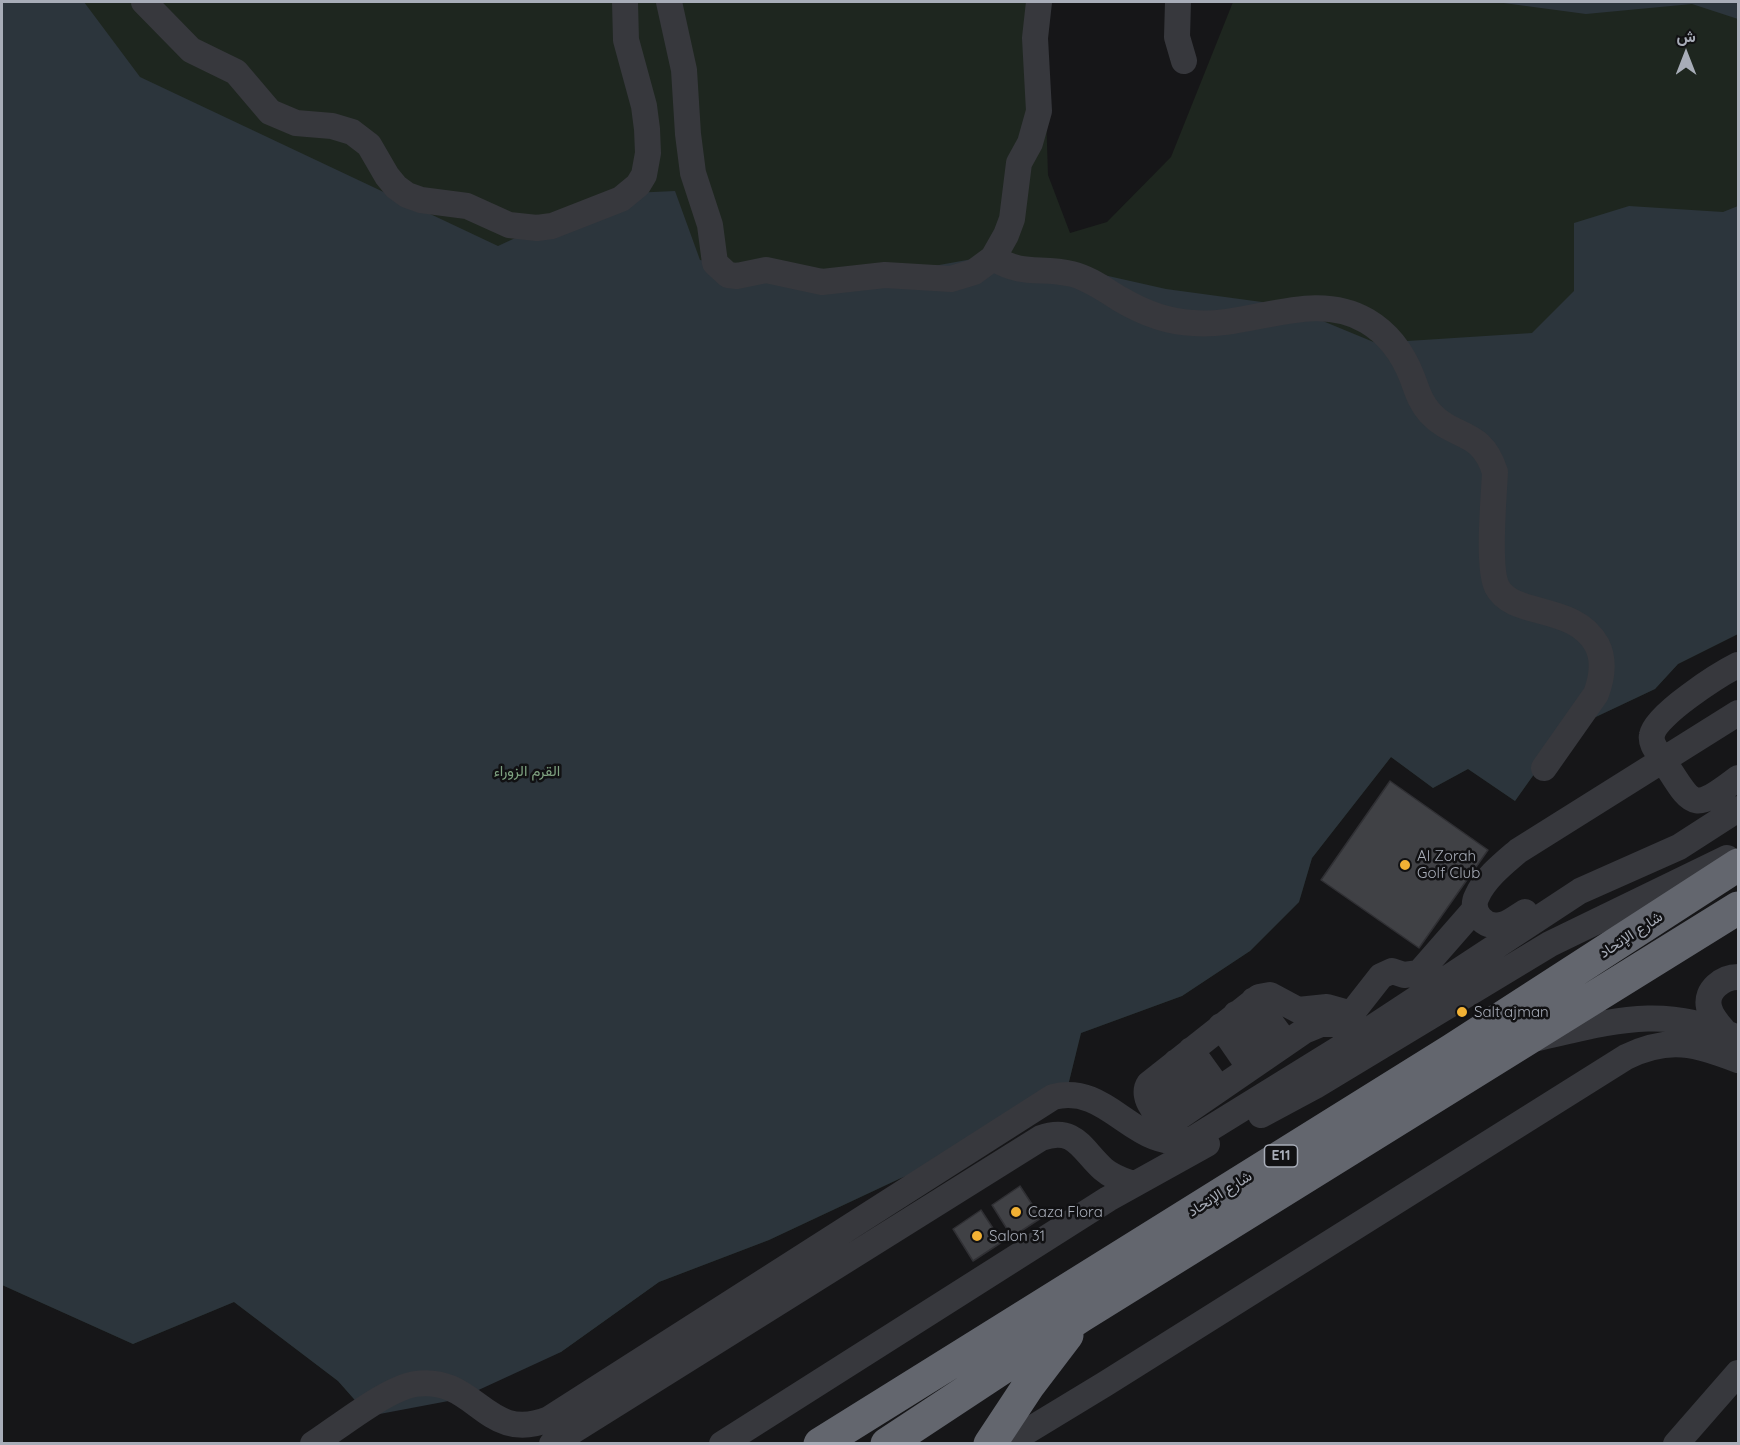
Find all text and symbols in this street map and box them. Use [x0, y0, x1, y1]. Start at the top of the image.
north arrow [1656, 24, 1716, 84]
text: ش [1676, 26, 1696, 46]
park label: القرم الزوراء [494, 762, 560, 780]
place label: Al Zorah Golf Club [1417, 847, 1480, 882]
marker: Al Zorah Golf Club [1398, 858, 1412, 872]
street label: شارع الإتحاد [1596, 908, 1666, 962]
place label: Salt ajman [1474, 1003, 1549, 1021]
marker: Salt ajman [1455, 1005, 1469, 1019]
road number: E11 [1264, 1145, 1298, 1167]
street label: شارع الإتحاد [1185, 1167, 1255, 1221]
place label: Caza Flora [1028, 1203, 1103, 1221]
marker: Caza Flora [1009, 1205, 1023, 1219]
place label: Salon 31 [989, 1227, 1045, 1245]
marker: Salon 31 [970, 1229, 984, 1243]

